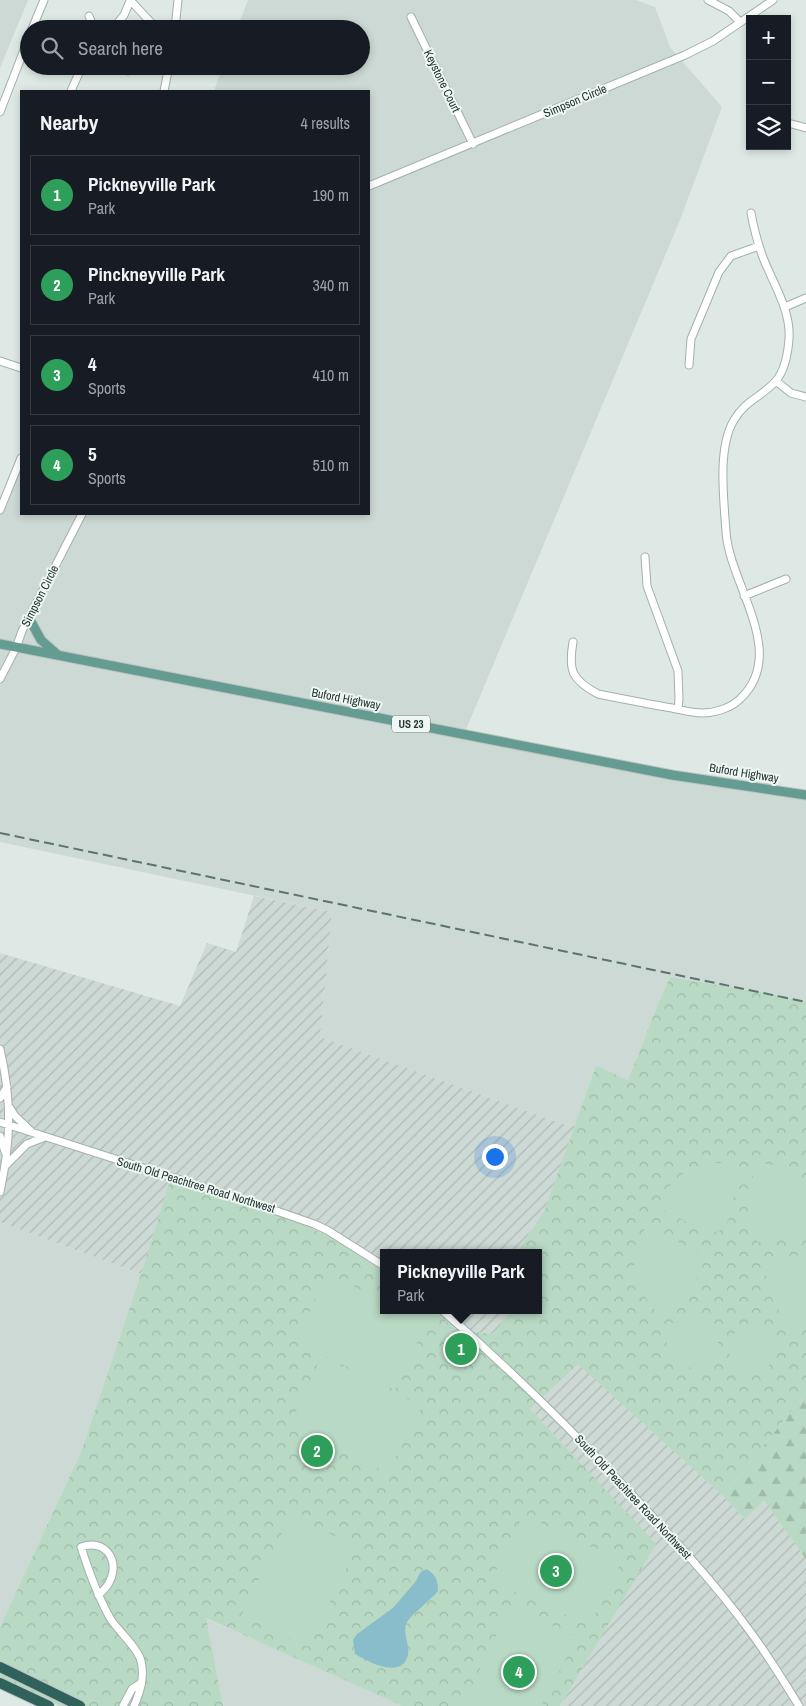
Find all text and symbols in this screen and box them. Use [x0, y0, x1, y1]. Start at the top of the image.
map controls [746, 15, 791, 150]
button: + [746, 15, 791, 60]
search box [20, 20, 370, 75]
icon: search [38, 34, 66, 62]
text: Search here [78, 35, 163, 61]
street label: Keystone Court [420, 47, 464, 115]
button: − [746, 60, 791, 105]
street label: Simpson Circle [541, 80, 609, 122]
button: layers [746, 105, 791, 150]
text: Nearby [40, 108, 98, 137]
text: 4 results [300, 112, 350, 134]
text: Pickneyville Park [88, 171, 215, 197]
text: 1 [53, 184, 61, 206]
text: 190 m [313, 184, 349, 206]
text: Park [88, 197, 115, 219]
text: Pinckneyville Park [88, 261, 225, 287]
text: 2 [53, 274, 61, 296]
text: 340 m [313, 274, 349, 296]
text: Park [88, 287, 115, 309]
text: 4 [88, 351, 97, 377]
text: 3 [53, 364, 61, 386]
text: 410 m [313, 364, 349, 386]
text: Sports [88, 377, 126, 399]
text: 5 [88, 441, 97, 467]
text: 4 [53, 454, 61, 476]
text: 510 m [313, 454, 349, 476]
text: Sports [88, 467, 126, 489]
street label: Simpson Circle [18, 562, 62, 630]
street label: Buford Highway [310, 684, 382, 714]
road number: US 23 [392, 716, 430, 732]
street label: Buford Highway [708, 760, 780, 786]
your location [482, 1144, 508, 1170]
street label: South Old Peachtree Road Northwest [115, 1153, 277, 1217]
popup [380, 1249, 542, 1314]
text: Pickneyville Park [397, 1258, 525, 1284]
text: Park [397, 1284, 424, 1306]
pin: 1 [445, 1330, 477, 1368]
street label: South Old Peachtree Road Northwest [571, 1431, 695, 1563]
pin: 2 [301, 1432, 333, 1470]
pin: 3 [540, 1552, 572, 1590]
pin: 4 [503, 1653, 535, 1691]

